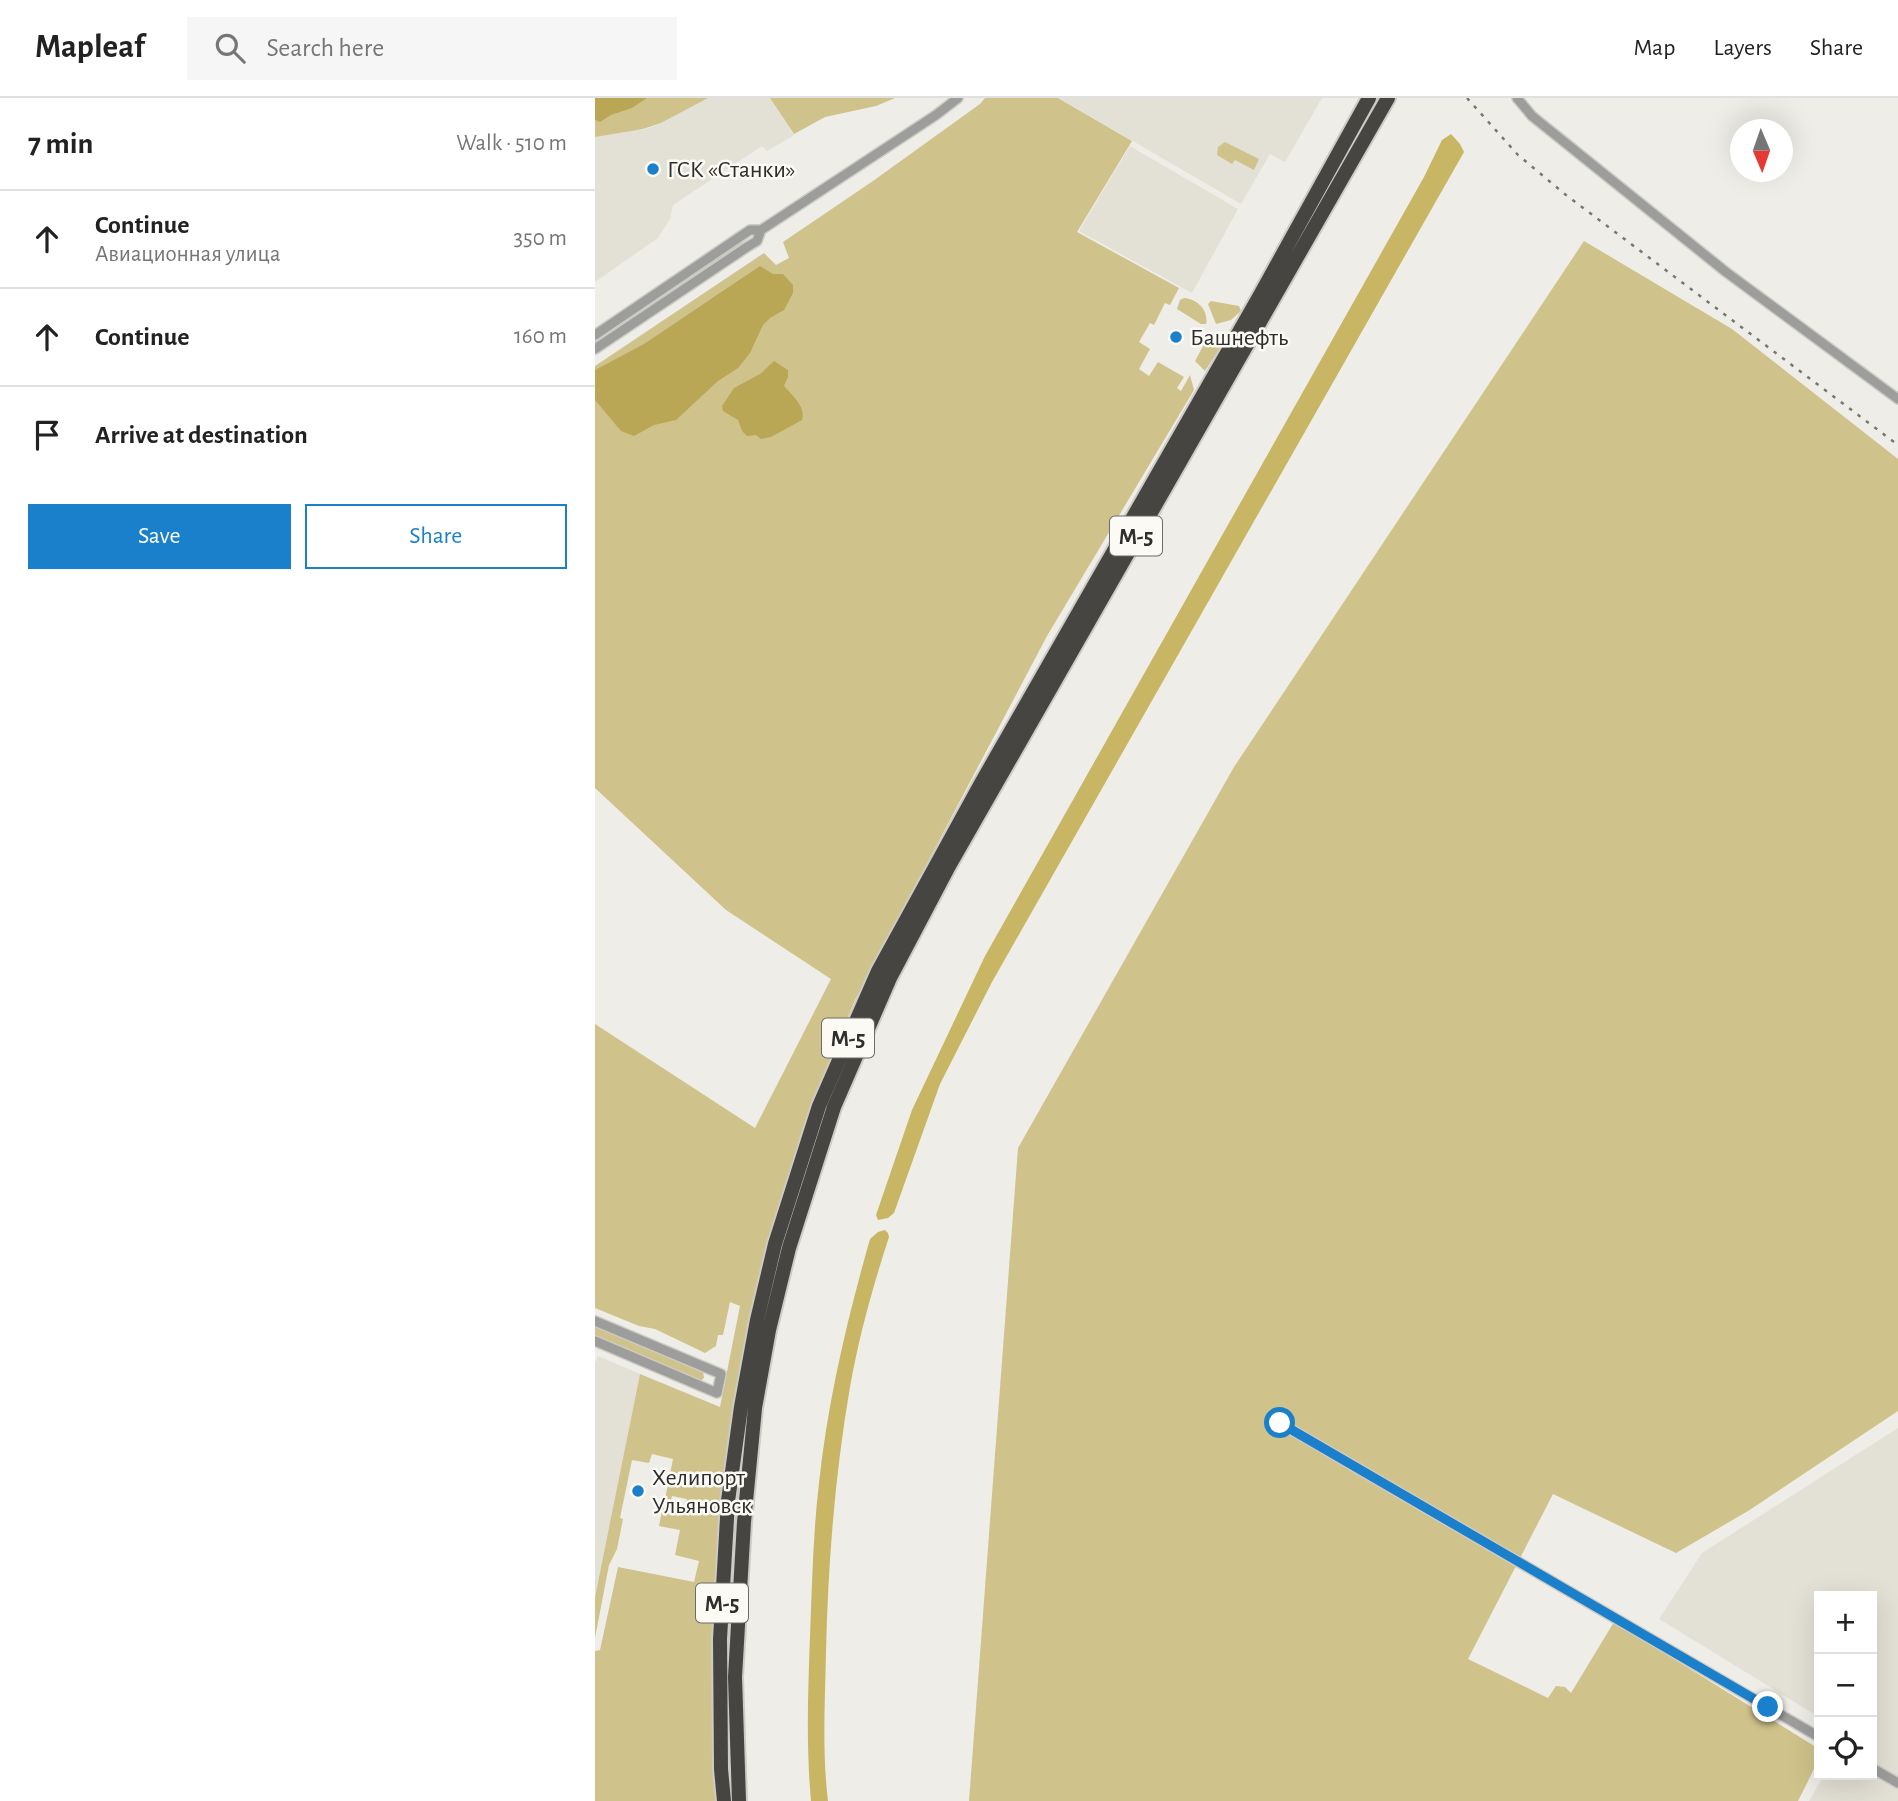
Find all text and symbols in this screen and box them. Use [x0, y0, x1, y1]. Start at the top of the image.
search box [187, 17, 677, 80]
icon: search [211, 29, 249, 67]
text: Mapleaf [35, 31, 145, 64]
text: Search here [267, 35, 384, 61]
text: Map [1633, 36, 1675, 60]
text: Layers [1713, 36, 1772, 60]
text: Share [1810, 36, 1863, 60]
north arrow [1730, 119, 1793, 182]
text: 7 min [28, 129, 93, 159]
text: Walk · 510 m [456, 132, 567, 155]
place label: ГСК «Станки» [667, 158, 796, 182]
marker: ГСК «Станки» [645, 161, 661, 177]
text: Continue [95, 212, 190, 238]
icon: ahead [28, 220, 66, 258]
text: 350 m [514, 227, 567, 250]
text: Авиационная улица [95, 243, 280, 266]
icon: ahead [28, 318, 66, 356]
text: Continue [95, 324, 190, 350]
text: 160 m [514, 325, 567, 348]
place label: Башнефть [1190, 326, 1288, 350]
marker: Башнефть [1168, 329, 1184, 345]
icon: arrive [28, 416, 66, 454]
text: Arrive at destination [95, 422, 308, 448]
button: Save [28, 504, 291, 569]
button: Share [305, 504, 567, 569]
road number: М-5 [1110, 516, 1162, 556]
road number: М-5 [822, 1018, 874, 1057]
route start [1264, 1407, 1295, 1438]
place label: Хелипорт Ульяновск [652, 1466, 752, 1518]
marker: Хелипорт Ульяновск [630, 1483, 646, 1499]
road number: М-5 [696, 1584, 748, 1622]
map controls [1814, 1591, 1877, 1780]
button: + [1814, 1591, 1877, 1654]
button: − [1814, 1654, 1877, 1717]
route end [1752, 1691, 1783, 1722]
button: locate [1814, 1717, 1877, 1780]

